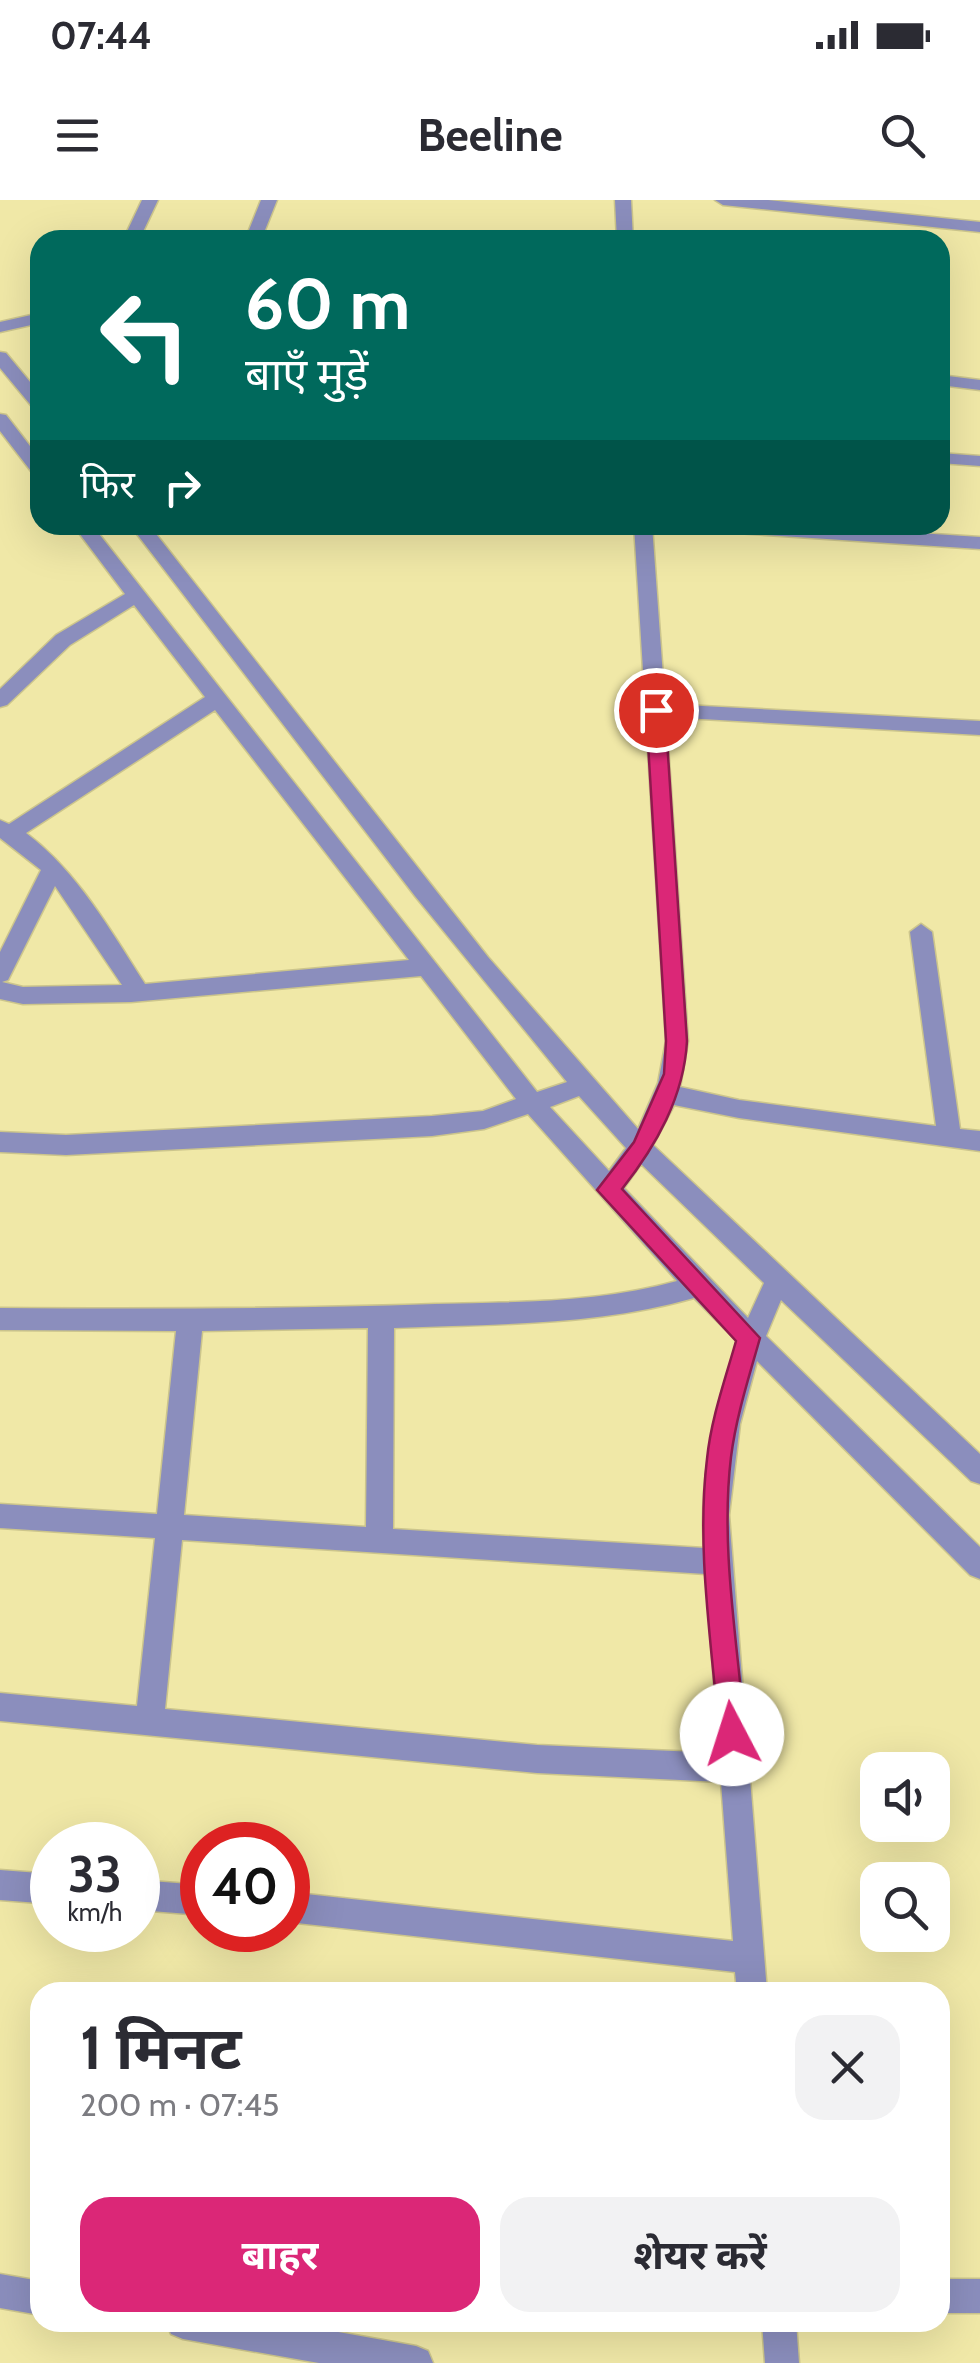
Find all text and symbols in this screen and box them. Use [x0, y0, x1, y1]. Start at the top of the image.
text: 07:44 [50, 12, 152, 59]
icon: menu [50, 108, 105, 163]
text: Beeline [417, 108, 563, 162]
icon: search [875, 108, 930, 163]
text: 60 m [245, 261, 410, 347]
icon: left [80, 270, 210, 400]
text: बाएँ मुड़ें [245, 347, 368, 401]
icon: right [155, 460, 210, 515]
text: फिर [80, 461, 135, 508]
pin [614, 668, 699, 753]
icon: arrive [629, 683, 684, 738]
position arrow [680, 1682, 784, 1786]
map controls [860, 1752, 950, 1952]
button: sound [860, 1752, 950, 1842]
speed limit sign: 40 [180, 1822, 310, 1952]
text: 33 [68, 1844, 122, 1905]
button: search [860, 1862, 950, 1952]
text: km/h [68, 1897, 122, 1927]
text: 1 मिनट [80, 2011, 242, 2084]
button: close [795, 2015, 900, 2120]
text: 200 m · 07:45 [80, 2085, 279, 2124]
button: बाहर [80, 2197, 480, 2312]
button: शेयर करें [500, 2197, 900, 2312]

